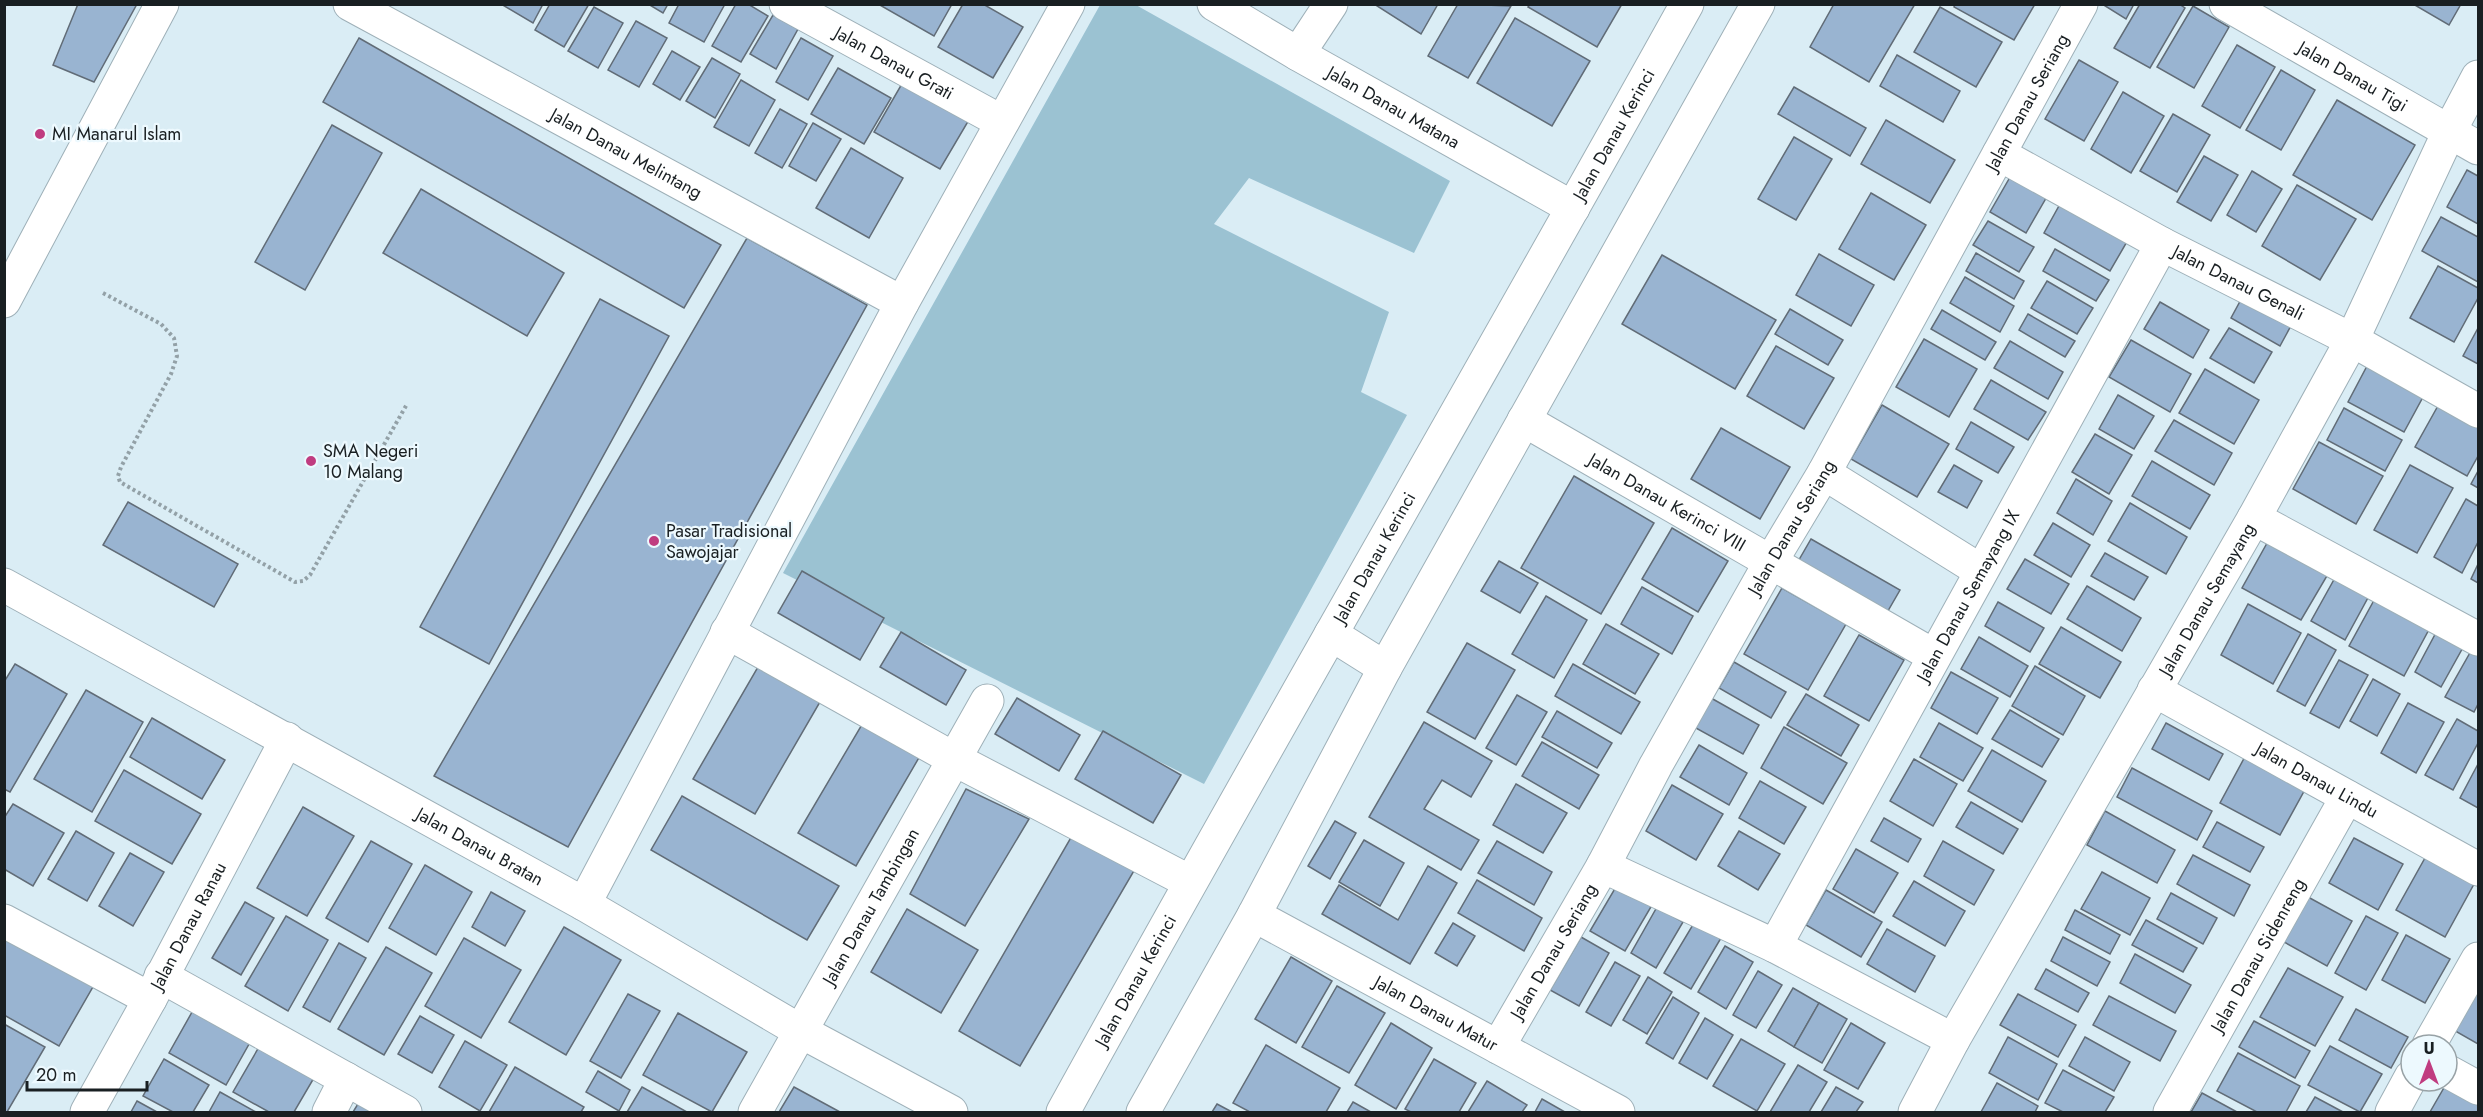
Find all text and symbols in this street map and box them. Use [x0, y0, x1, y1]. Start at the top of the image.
street label: Jalan Danau Grati [828, 19, 958, 106]
street label: Jalan Danau Seriang [1978, 29, 2075, 177]
street label: Jalan Danau Tigi [2291, 34, 2412, 118]
street label: Jalan Danau Matana [1320, 59, 1465, 155]
street label: Jalan Danau Kerinci [1566, 64, 1661, 207]
street label: Jalan Danau Melintang [544, 101, 707, 205]
place label: MI Manarul Islam [52, 121, 181, 147]
marker: MI Manarul Islam [33, 127, 47, 141]
street label: Jalan Danau Genali [2166, 238, 2309, 327]
place label: SMA Negeri 10 Malang [323, 438, 418, 485]
street label: Jalan Danau Kerinci VIII [1582, 446, 1750, 558]
marker: SMA Negeri 10 Malang [304, 454, 318, 468]
street label: Jalan Danau Seriang [1741, 455, 1842, 601]
street label: Jalan Danau Kerinci [1326, 487, 1422, 630]
street label: Jalan Danau Semayang IX [1909, 505, 2026, 688]
place label: Pasar Tradisional Sawojajar [666, 518, 792, 565]
street label: Jalan Danau Semayang [2152, 518, 2261, 682]
marker: Pasar Tradisional Sawojajar [647, 534, 661, 548]
street label: Jalan Danau Lindu [2249, 735, 2383, 824]
street label: Jalan Danau Bratan [410, 800, 548, 892]
street label: Jalan Danau Tambingan [815, 823, 926, 992]
street label: Jalan Danau Ranau [143, 858, 233, 996]
street label: Jalan Danau Sidenreng [2203, 873, 2312, 1039]
street label: Jalan Danau Seriang [1503, 878, 1603, 1025]
street label: Jalan Danau Kerinci [1088, 910, 1183, 1053]
street label: Jalan Danau Matur [1368, 968, 1504, 1058]
north arrow [2399, 1033, 2459, 1093]
text: U [2423, 1037, 2435, 1060]
scale bar [27, 1054, 147, 1092]
text: 20 m [36, 1062, 76, 1088]

